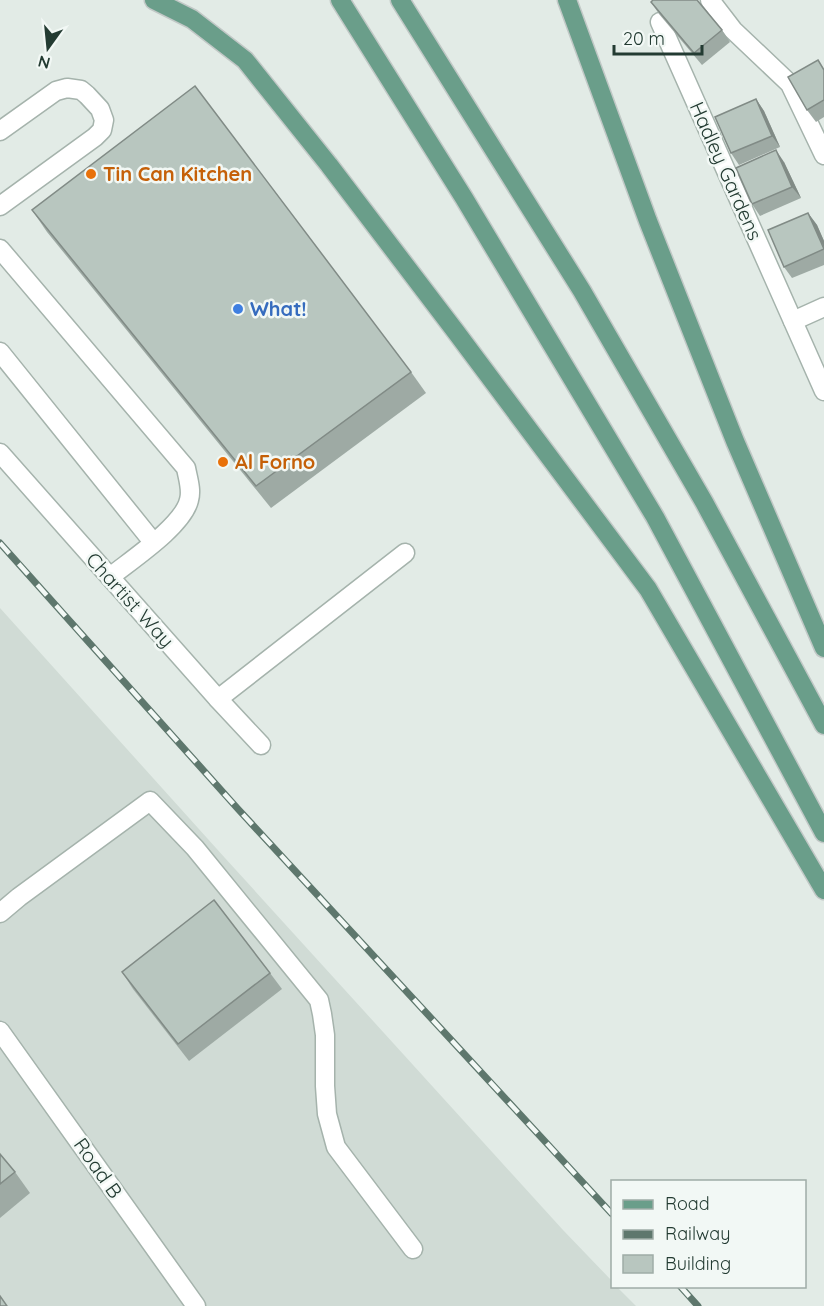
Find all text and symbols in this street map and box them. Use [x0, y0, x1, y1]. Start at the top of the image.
north arrow [18, 18, 78, 78]
scale bar [614, 18, 702, 56]
text: 20 m [623, 27, 665, 50]
text: N [36, 51, 52, 74]
street label: Hadley Gardens [685, 98, 768, 244]
place label: Tin Can Kitchen [103, 161, 252, 186]
marker: Tin Can Kitchen [84, 167, 98, 181]
place label: What! [250, 296, 307, 321]
marker: What! [231, 302, 245, 316]
place label: Al Forno [235, 449, 315, 474]
marker: Al Forno [216, 455, 230, 469]
street label: Chartist Way [81, 547, 180, 652]
street label: Road B [69, 1133, 128, 1203]
legend [611, 1180, 806, 1288]
text: Road [665, 1192, 710, 1215]
text: Railway [665, 1222, 731, 1245]
text: Building [665, 1252, 731, 1275]

